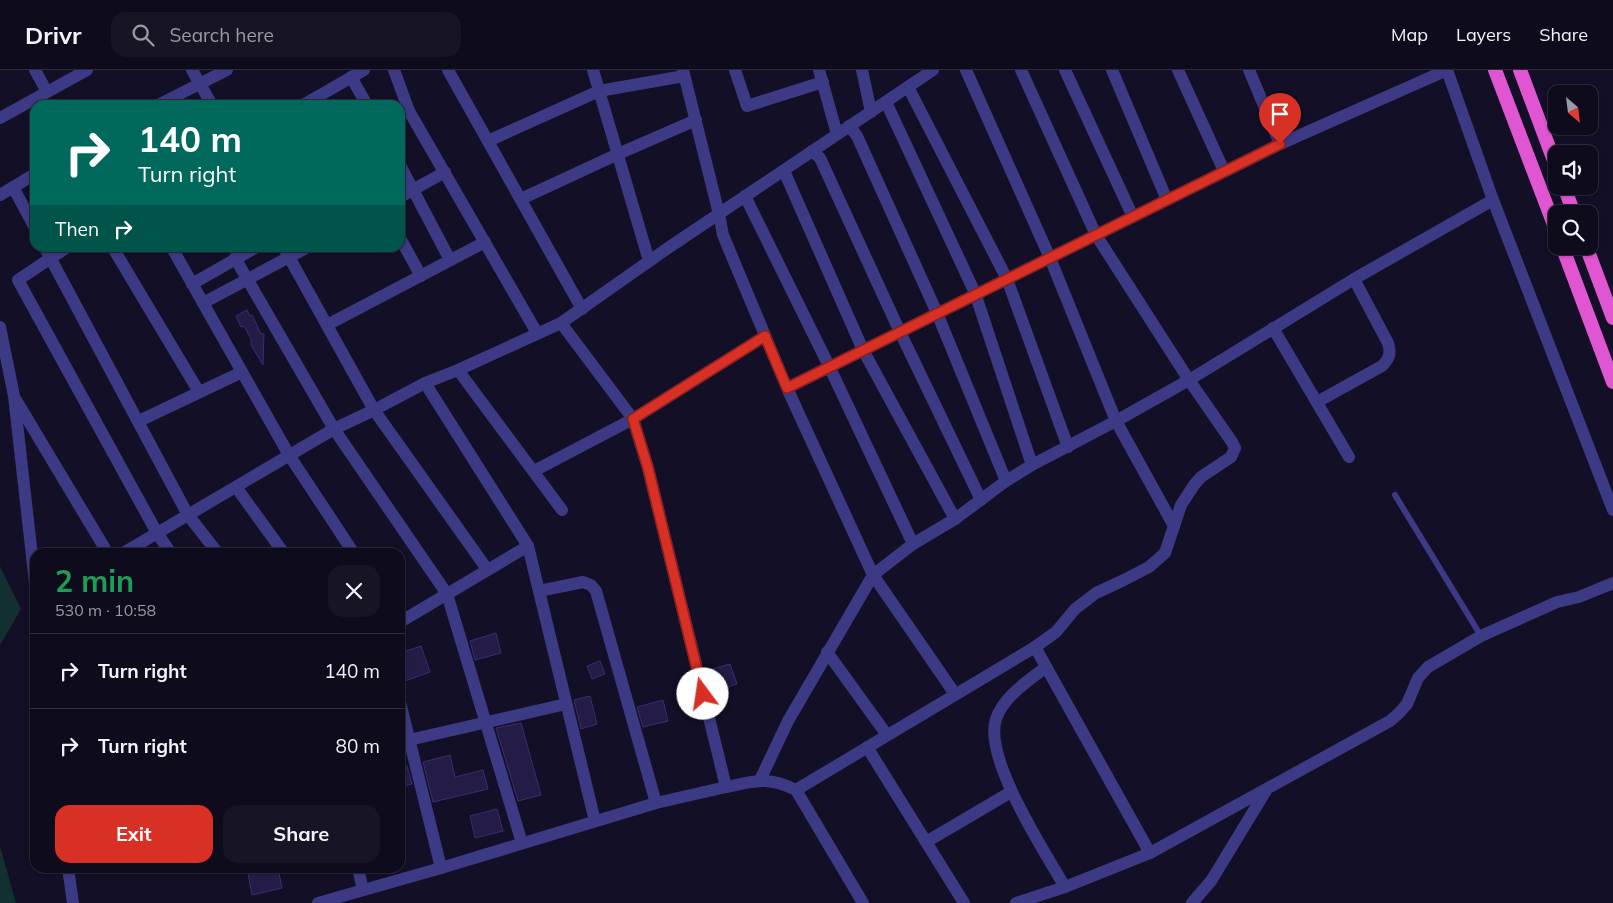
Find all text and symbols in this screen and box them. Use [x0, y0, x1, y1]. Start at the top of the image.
search box [111, 12, 461, 57]
text: Drivr [25, 20, 81, 50]
icon: search [129, 21, 157, 49]
text: Search here [169, 23, 274, 47]
text: Map [1391, 23, 1428, 46]
text: Layers [1456, 23, 1511, 46]
text: Share [1539, 23, 1588, 46]
north arrow [1548, 85, 1598, 135]
map controls [1548, 85, 1598, 255]
pin [1259, 93, 1301, 144]
icon: arrive [1266, 100, 1294, 128]
text: 140 m [138, 117, 242, 161]
icon: right [55, 120, 120, 185]
button: sound [1548, 145, 1598, 195]
text: Turn right [138, 160, 236, 188]
button: search [1548, 205, 1598, 255]
icon: right [109, 215, 137, 243]
text: Then [55, 217, 99, 241]
text: 2 min [55, 562, 134, 600]
button: close [328, 565, 380, 617]
text: 530 m · 10:58 [55, 600, 156, 620]
icon: right [55, 657, 83, 685]
text: Turn right [98, 659, 187, 683]
text: 140 m [324, 659, 380, 683]
position arrow [676, 667, 728, 719]
icon: right [55, 732, 83, 760]
text: Turn right [98, 734, 187, 758]
text: 80 m [336, 734, 380, 758]
button: Exit [55, 805, 213, 863]
button: Share [223, 805, 380, 863]

